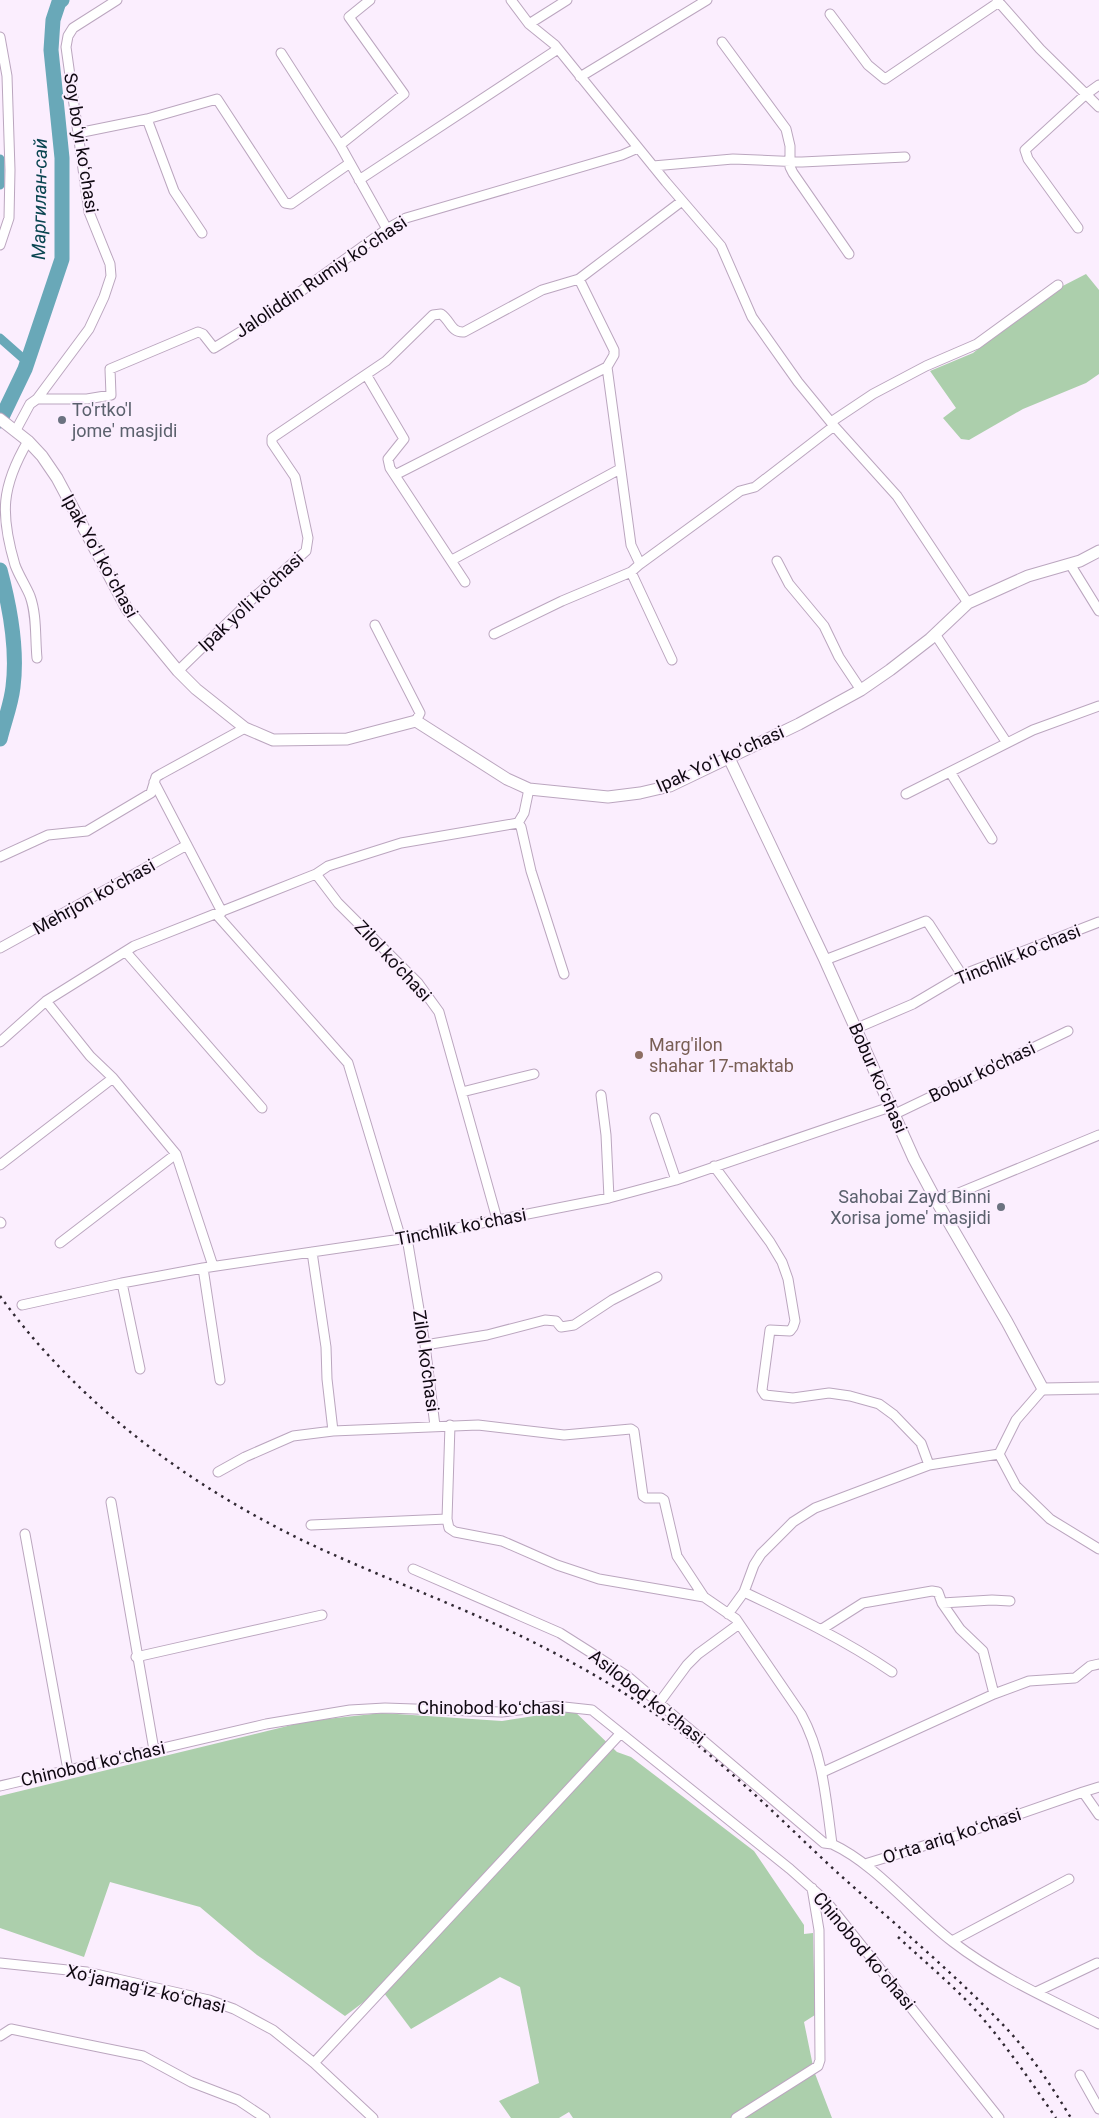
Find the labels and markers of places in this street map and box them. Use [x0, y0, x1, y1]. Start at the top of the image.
place label: To'rtko'l jome' masjidi [71, 399, 177, 441]
marker: To'rtko'l jome' masjidi [56, 414, 68, 426]
place label: Marg'ilon shahar 17-maktab [649, 1034, 794, 1076]
marker: Marg'ilon shahar 17-maktab [633, 1049, 645, 1061]
place label: Sahobai Zayd Binni Xorisa jome' masjidi [830, 1186, 991, 1228]
marker: Sahobai Zayd Binni Xorisa jome' masjidi [995, 1201, 1007, 1213]

